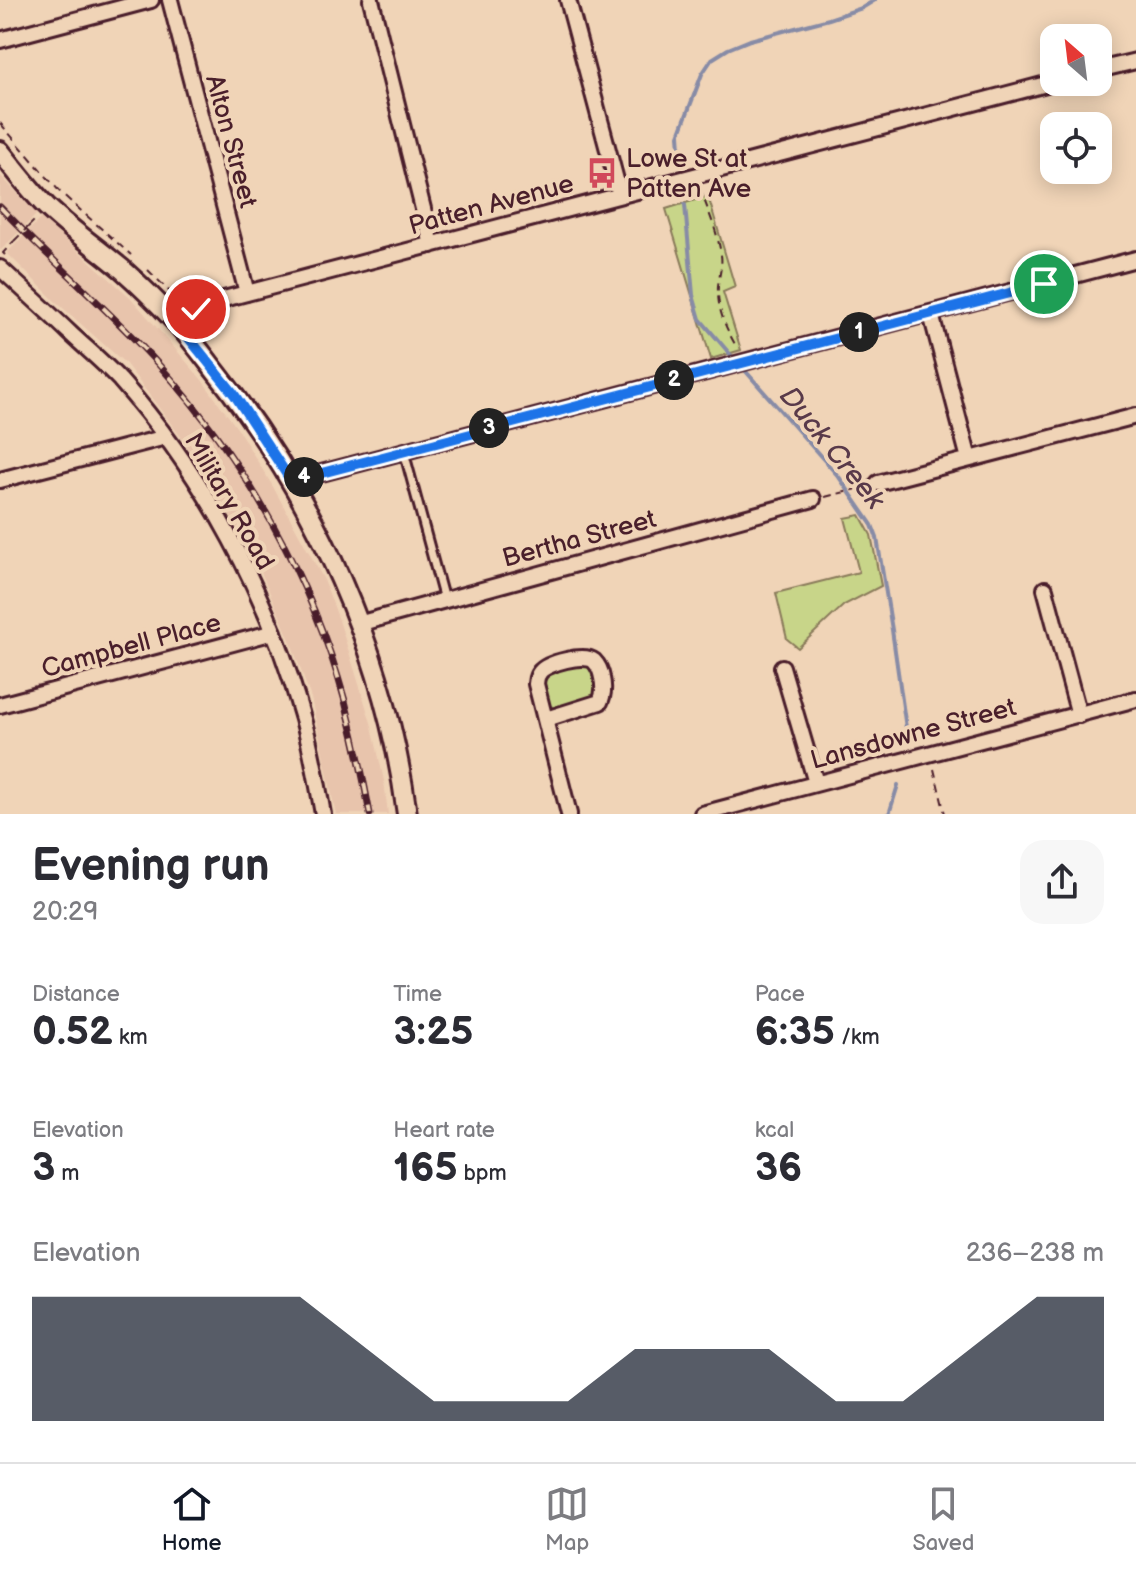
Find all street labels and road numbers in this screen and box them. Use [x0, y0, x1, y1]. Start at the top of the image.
street label: Alton Street [198, 72, 263, 211]
street label: Patten Avenue [405, 169, 577, 242]
street label: Military Road [177, 428, 280, 576]
street label: Bertha Street [499, 504, 660, 575]
street label: Campbell Place [38, 608, 224, 685]
street label: Lansdowne Street [807, 692, 1019, 777]

